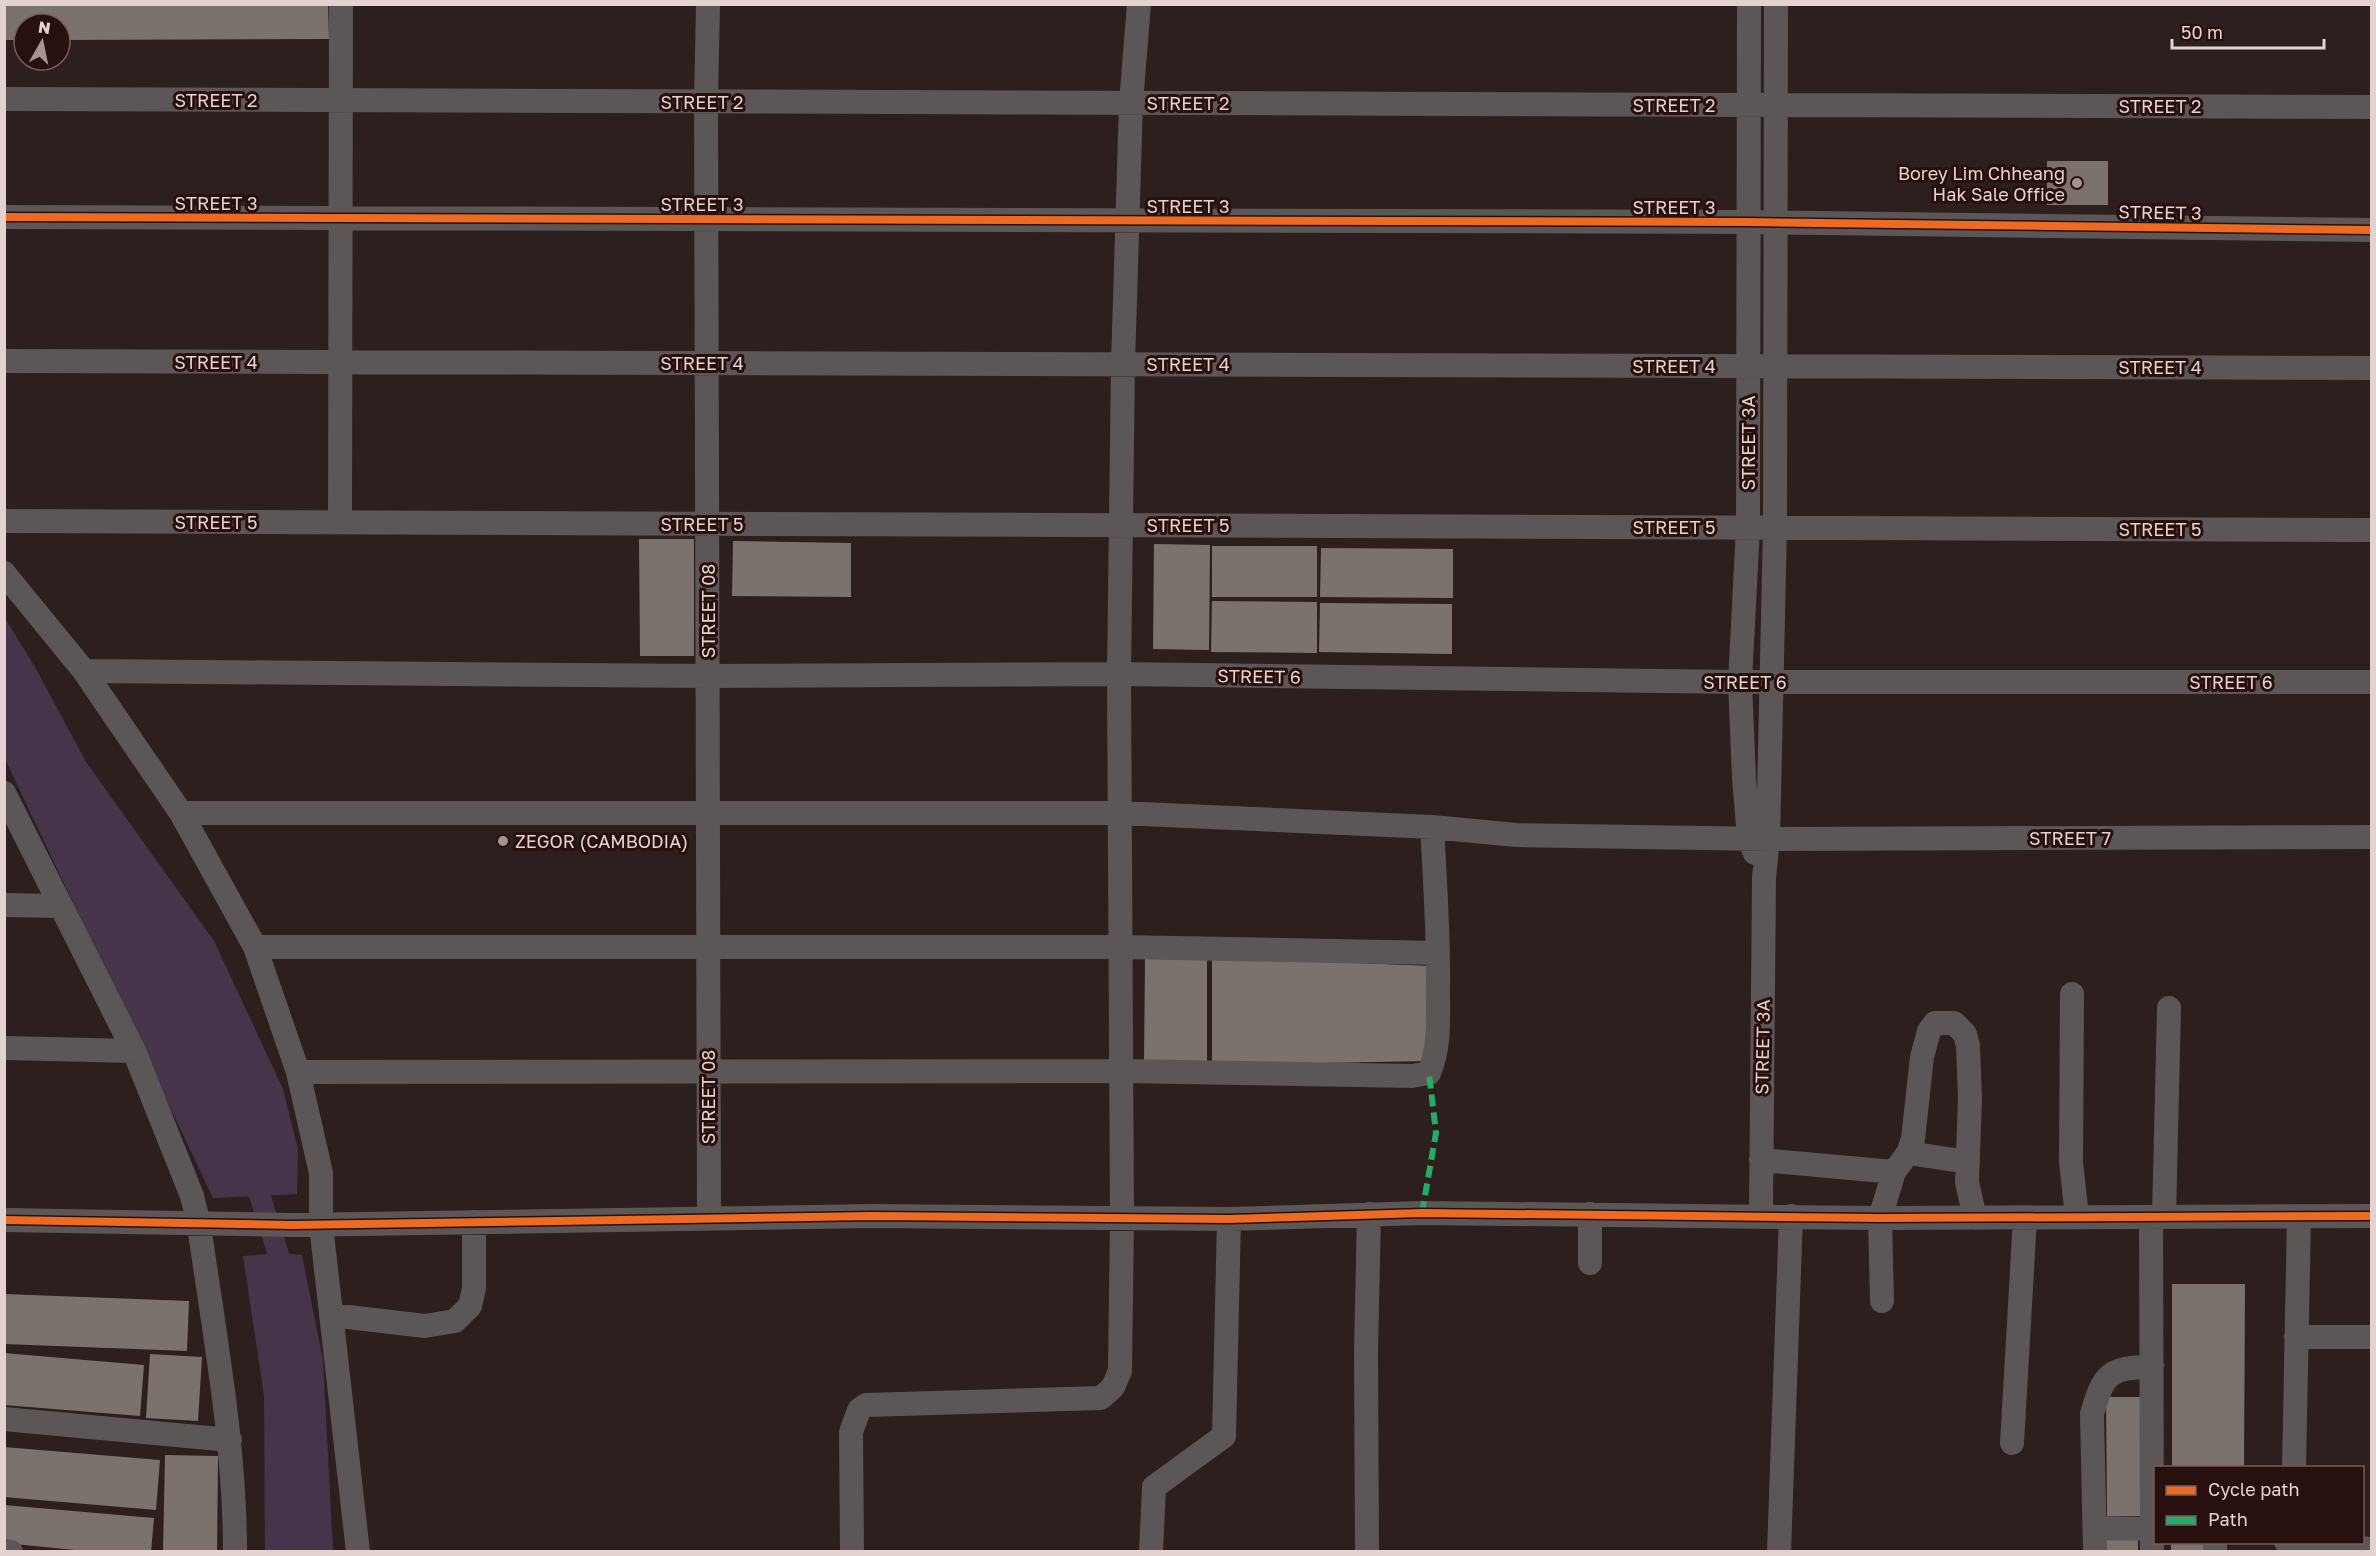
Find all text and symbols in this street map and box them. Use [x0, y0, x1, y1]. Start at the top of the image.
north arrow [12, 12, 72, 72]
scale bar [2172, 12, 2324, 50]
text: N [37, 16, 52, 38]
text: 50 m [2181, 21, 2223, 43]
street label: STREET 2 [175, 89, 257, 111]
street label: STREET 2 [661, 91, 743, 113]
street label: STREET 2 [1147, 92, 1229, 114]
street label: STREET 2 [1633, 94, 1715, 116]
street label: STREET 2 [2119, 95, 2201, 117]
place label: Borey Lim Chheang Hak Sale Office [1898, 162, 2065, 205]
marker: Borey Lim Chheang Hak Sale Office [2070, 176, 2084, 190]
street label: STREET 3 [174, 192, 258, 214]
street label: STREET 3 [660, 193, 744, 215]
street label: STREET 3 [1146, 195, 1230, 217]
street label: STREET 3 [1632, 196, 1716, 218]
street label: STREET 3 [2118, 200, 2202, 224]
street label: STREET 4 [174, 351, 258, 373]
street label: STREET 4 [660, 352, 744, 374]
street label: STREET 4 [1146, 353, 1230, 375]
street label: STREET 4 [1632, 355, 1716, 377]
street label: STREET 4 [2118, 356, 2202, 378]
street label: STREET 3A [1737, 395, 1759, 491]
street label: STREET 5 [175, 511, 257, 533]
street label: STREET 5 [661, 513, 743, 535]
street label: STREET 5 [1147, 514, 1229, 536]
street label: STREET 5 [1633, 516, 1715, 538]
street label: STREET 5 [2119, 518, 2201, 540]
street label: STREET 08 [697, 564, 719, 658]
street label: STREET 6 [1217, 664, 1301, 688]
street label: STREET 6 [1703, 671, 1787, 693]
street label: STREET 6 [2189, 671, 2273, 693]
street label: STREET 7 [2029, 827, 2111, 849]
place label: ZEGOR (CAMBODIA) [515, 830, 688, 852]
marker: ZEGOR (CAMBODIA) [496, 834, 510, 848]
street label: STREET 3A [1750, 999, 1774, 1095]
street label: STREET 08 [697, 1050, 719, 1144]
legend [2154, 1466, 2364, 1544]
text: Cycle path [2208, 1478, 2300, 1500]
text: Path [2208, 1508, 2248, 1530]

